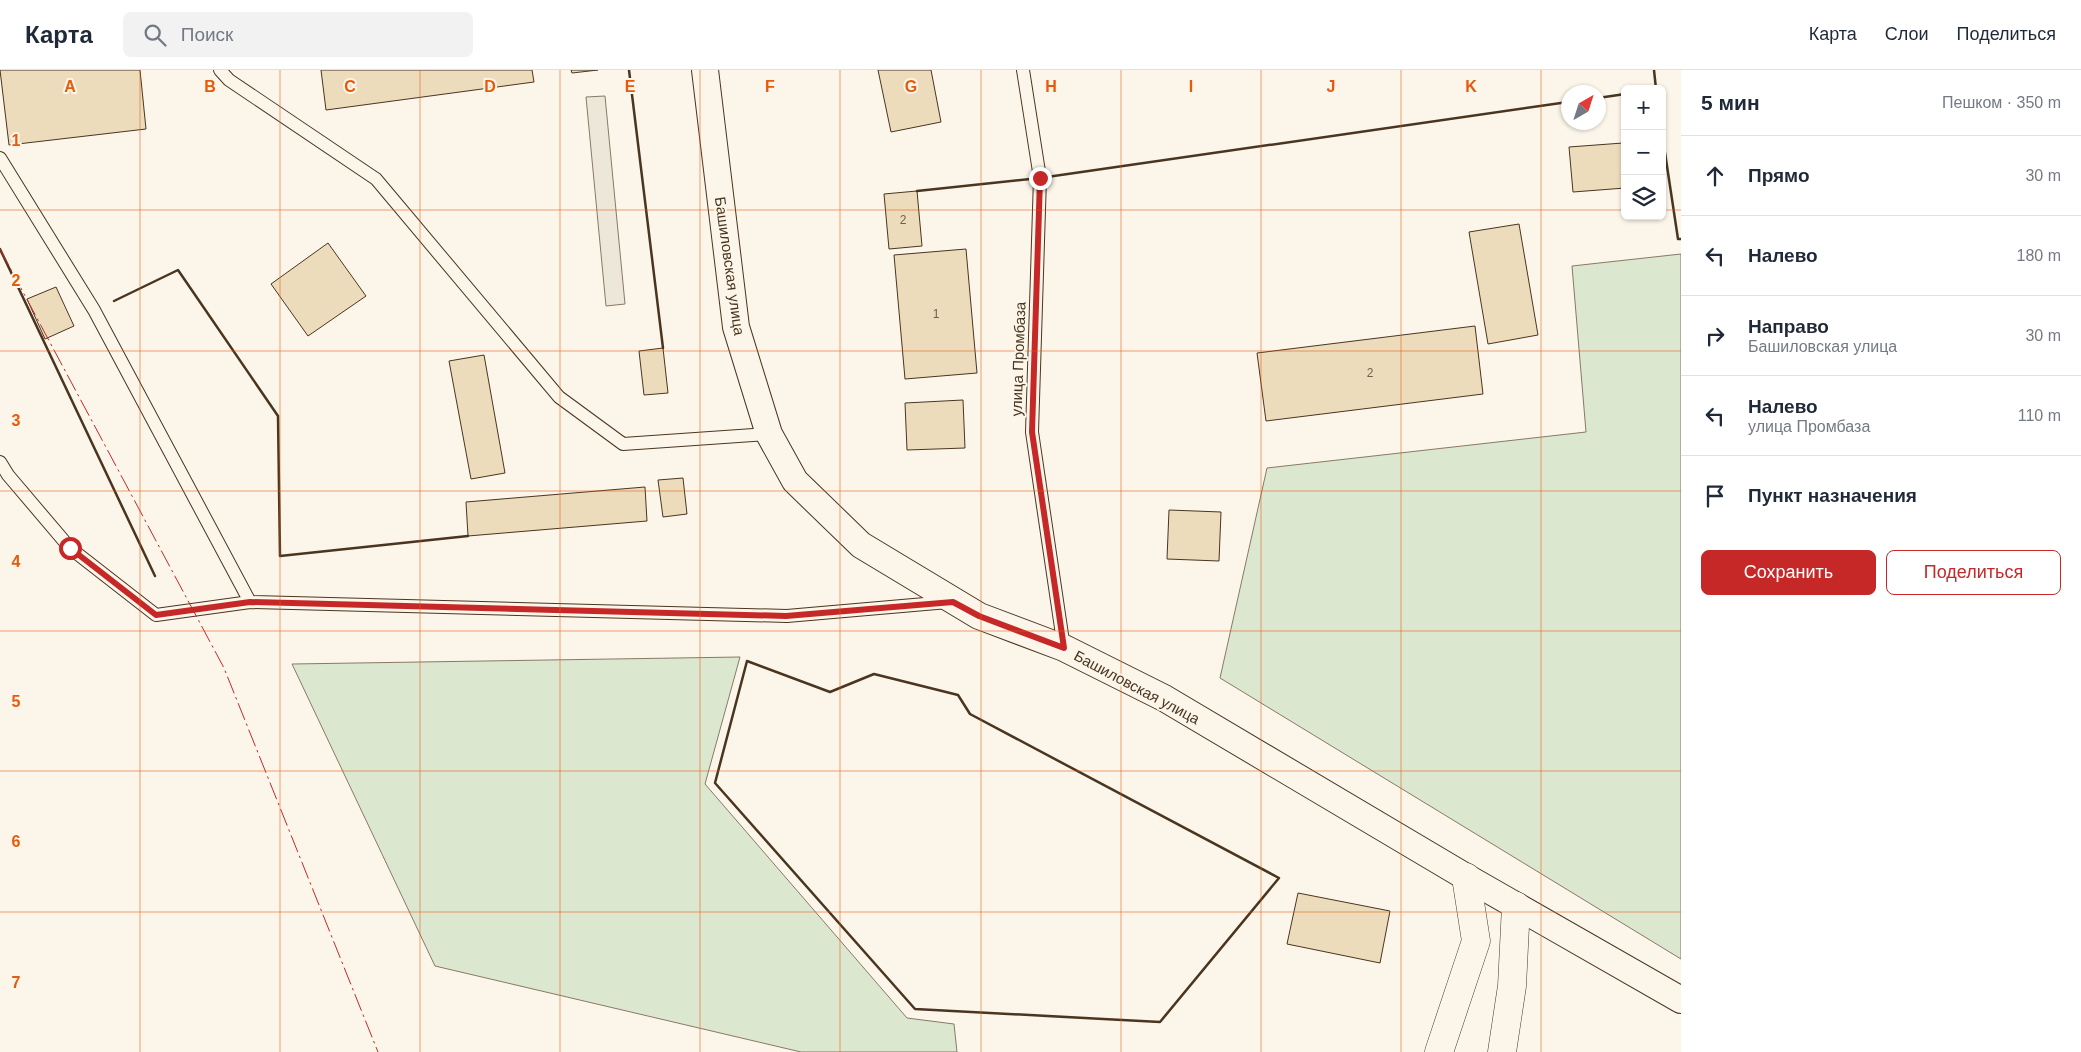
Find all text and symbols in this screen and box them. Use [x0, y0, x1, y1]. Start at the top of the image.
search box [123, 12, 473, 57]
text: Карта [25, 21, 93, 48]
icon: search [141, 21, 169, 49]
text: Поиск [181, 24, 233, 45]
text: Карта [1809, 24, 1857, 44]
text: Слои [1885, 24, 1929, 44]
text: Поделиться [1957, 24, 2056, 44]
text: A [64, 78, 76, 95]
text: B [204, 78, 216, 95]
text: C [344, 78, 356, 95]
text: D [484, 78, 496, 95]
text: E [625, 78, 636, 95]
text: F [765, 78, 775, 95]
text: G [905, 78, 917, 95]
text: H [1045, 78, 1057, 95]
text: I [1189, 78, 1193, 95]
text: J [1327, 78, 1335, 95]
text: K [1465, 78, 1477, 95]
north arrow [1561, 85, 1606, 130]
map controls [1621, 85, 1666, 220]
button: + [1621, 85, 1666, 130]
text: 5 мин [1701, 91, 1760, 114]
text: Пешком · 350 m [1942, 94, 2061, 111]
button: − [1621, 130, 1666, 175]
text: 1 [12, 132, 21, 149]
icon: ahead [1701, 162, 1729, 190]
text: Прямо [1748, 165, 1810, 186]
route end [1029, 167, 1052, 190]
text: 30 m [2025, 167, 2061, 184]
button: layers [1621, 175, 1666, 220]
street label: Башиловская улица [712, 196, 748, 337]
house number: 2 [900, 213, 907, 227]
icon: left [1701, 242, 1729, 270]
text: Налево [1748, 245, 1818, 266]
text: 180 m [2017, 247, 2061, 264]
text: 2 [12, 272, 21, 289]
street label: улица Промбаза [1008, 301, 1029, 417]
house number: 1 [933, 307, 940, 321]
text: Направо [1748, 316, 1829, 337]
icon: right [1701, 322, 1729, 350]
text: 30 m [2025, 327, 2061, 344]
text: Башиловская улица [1748, 338, 1897, 355]
house number: 2 [1367, 366, 1374, 380]
text: Налево [1748, 396, 1818, 417]
icon: left [1701, 402, 1729, 430]
text: 110 m [2018, 407, 2061, 424]
text: 3 [12, 412, 21, 429]
text: улица Промбаза [1748, 418, 1870, 435]
icon: arrive [1701, 482, 1729, 510]
text: Пункт назначения [1748, 485, 1917, 506]
route start [59, 537, 82, 560]
button: Сохранить [1701, 550, 1876, 595]
button: Поделиться [1886, 550, 2061, 595]
text: 4 [12, 553, 21, 570]
street label: Башиловская улица [1071, 647, 1203, 728]
text: 5 [12, 693, 21, 710]
text: 6 [12, 833, 21, 850]
text: 7 [12, 974, 21, 991]

